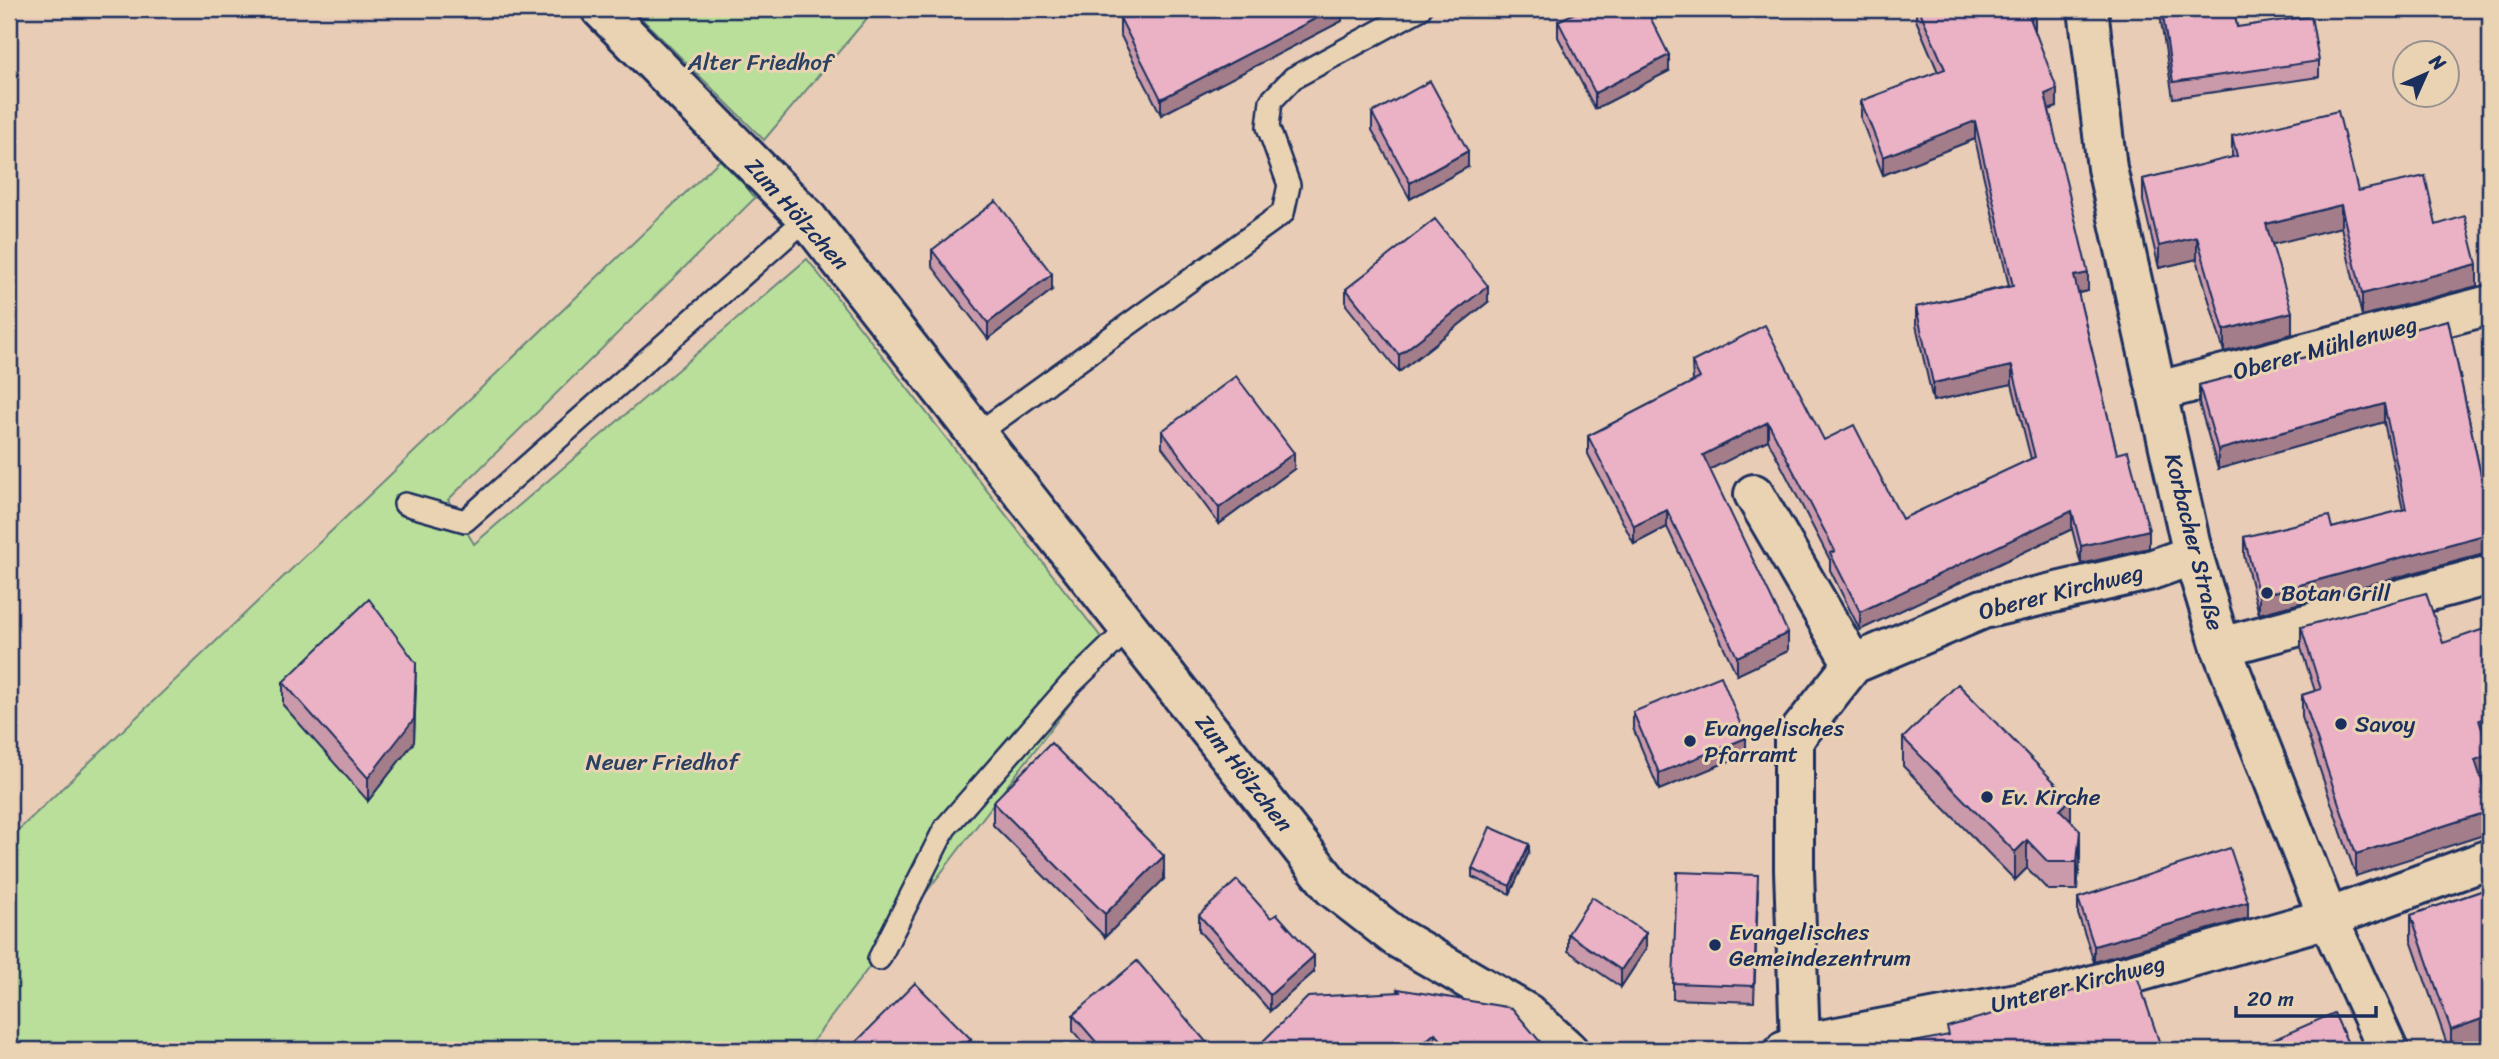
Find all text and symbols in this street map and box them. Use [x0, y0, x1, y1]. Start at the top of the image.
north arrow [2390, 38, 2460, 108]
park label: Alter Friedhof [687, 42, 835, 83]
text: N [2421, 45, 2455, 79]
street label: Zum Hölzchen [734, 148, 860, 281]
street label: Oberer Mühlenweg [2228, 304, 2422, 392]
street label: Korbacher Straße [2152, 449, 2236, 635]
street label: Oberer Kirchweg [1974, 552, 2148, 632]
place label: Botan Grill [2281, 573, 2391, 614]
marker: Botan Grill [2259, 585, 2275, 601]
place label: Savoy [2355, 704, 2415, 745]
street label: Zum Hölzchen [1184, 705, 1304, 842]
place label: Evangelisches Pfarramt [1704, 708, 1845, 775]
marker: Savoy [2333, 716, 2349, 732]
marker: Evangelisches Pfarramt [1682, 733, 1698, 749]
park label: Neuer Friedhof [586, 742, 741, 783]
place label: Ev. Kirche [2001, 777, 2101, 818]
marker: Ev. Kirche [1979, 789, 1995, 805]
place label: Evangelisches Gemeindezentrum [1729, 912, 1911, 979]
marker: Evangelisches Gemeindezentrum [1707, 937, 1723, 953]
street label: Unterer Kirchweg [1986, 942, 2170, 1026]
scale bar [2236, 975, 2376, 1019]
text: 20 m [2247, 980, 2294, 1018]

